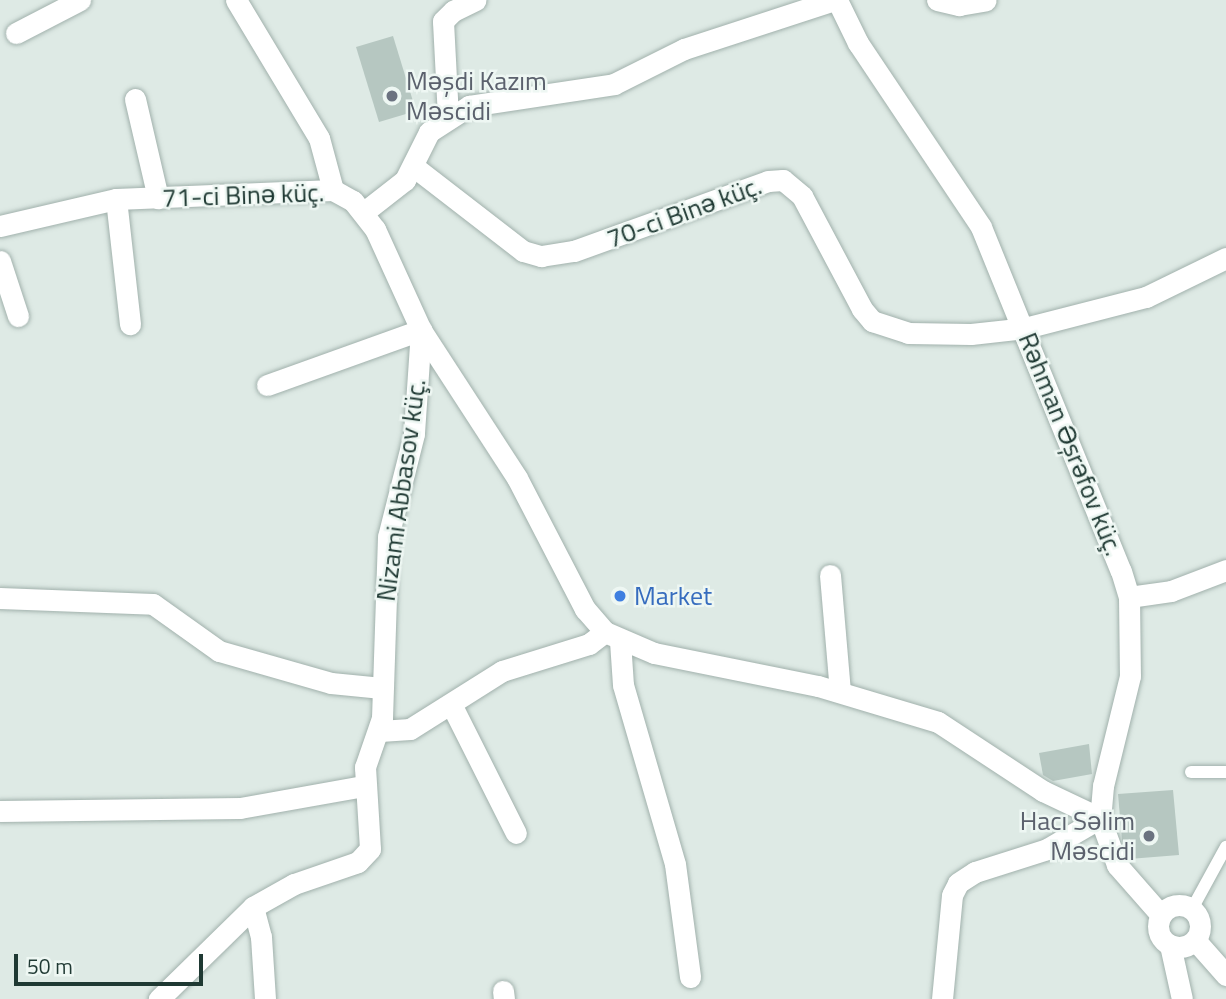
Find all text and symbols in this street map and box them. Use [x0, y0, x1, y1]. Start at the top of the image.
place label: Məşdi Kazım Məscidi [406, 65, 547, 126]
marker: Məşdi Kazım Məscidi [384, 88, 400, 104]
street label: 70-ci Binə küç. [602, 170, 766, 254]
street label: 71-ci Binə küç. [161, 177, 325, 213]
street label: Rəhman Əşrəfov küç. [1012, 328, 1130, 560]
street label: Nizami Abbasov küç. [370, 377, 432, 603]
place label: Market [634, 580, 712, 612]
marker: Market [612, 588, 628, 604]
place label: Hacı Səlim Məscidi [1020, 805, 1135, 866]
marker: Hacı Səlim Məscidi [1141, 828, 1157, 844]
scale bar [18, 940, 206, 984]
text: 50 m [27, 950, 73, 982]

